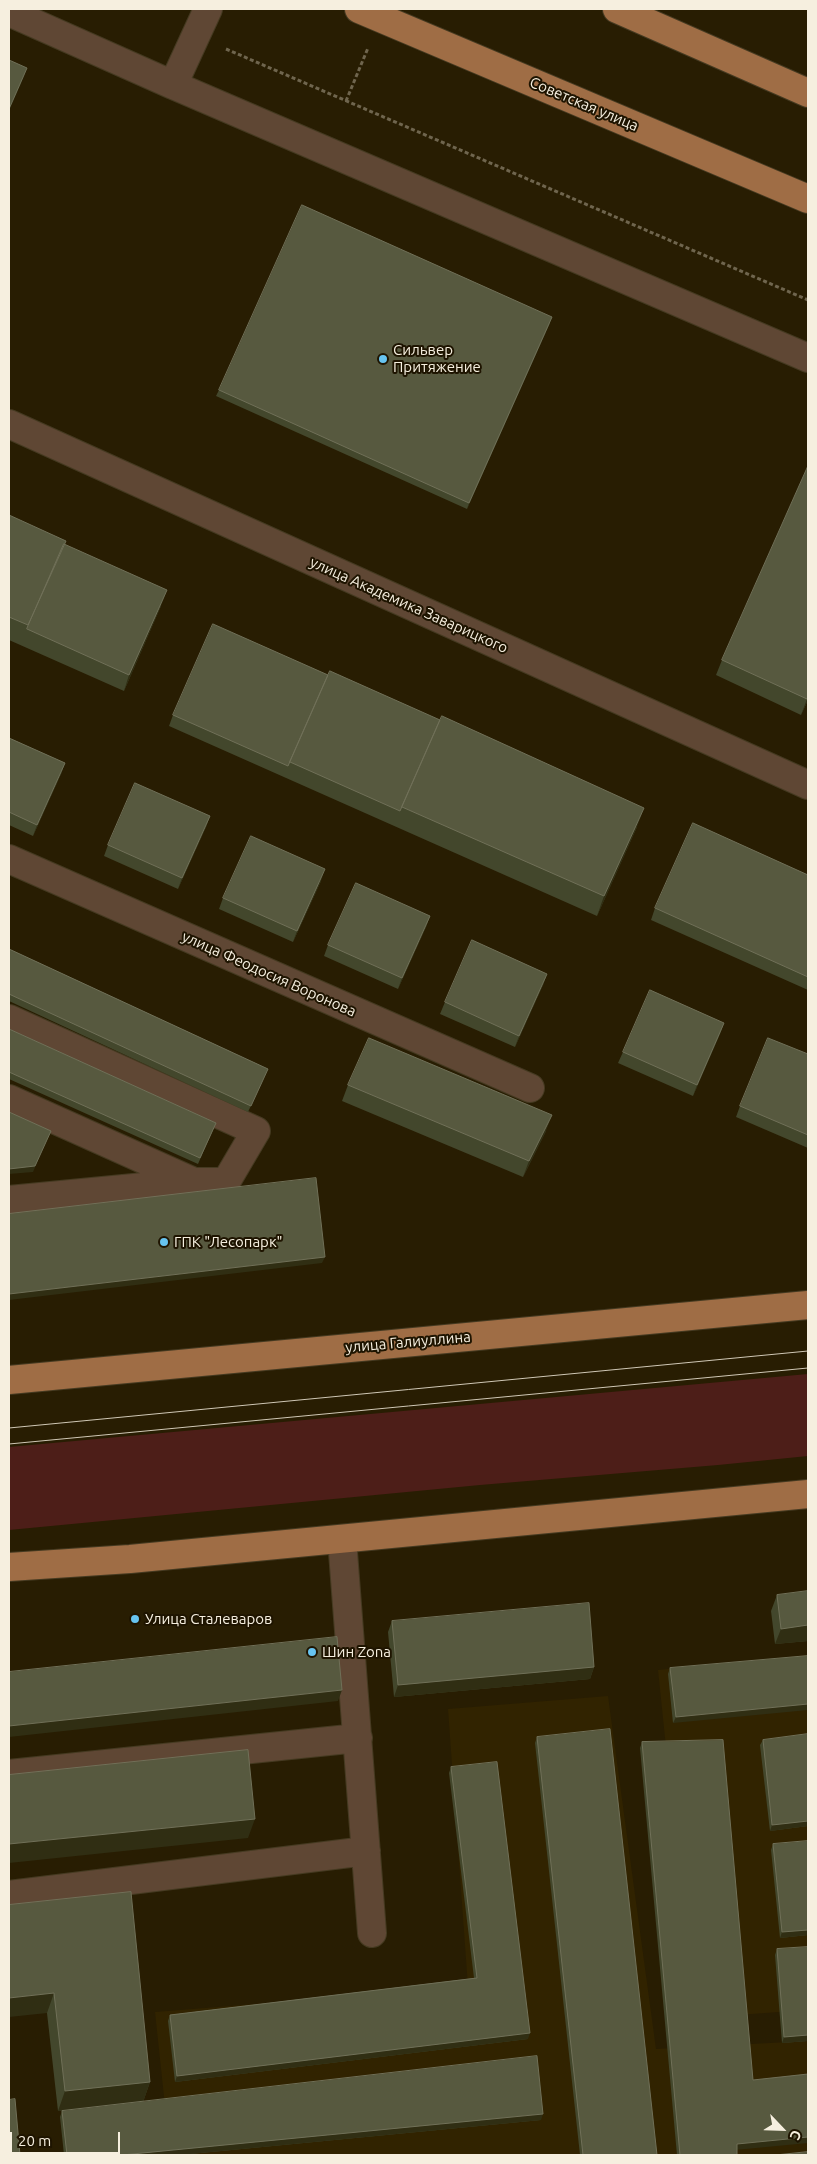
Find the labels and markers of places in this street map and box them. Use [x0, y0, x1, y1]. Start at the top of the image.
place label: Сильвер Притяжение [393, 341, 481, 376]
marker: Сильвер Притяжение [377, 353, 389, 365]
place label: ГПК "Лесопарк" [174, 1233, 283, 1251]
marker: ГПК "Лесопарк" [158, 1236, 170, 1248]
place label: Улица Сталеваров [145, 1610, 272, 1628]
marker: Улица Сталеваров [129, 1613, 141, 1625]
place label: Шин Zona [322, 1643, 391, 1661]
marker: Шин Zona [306, 1646, 318, 1658]

